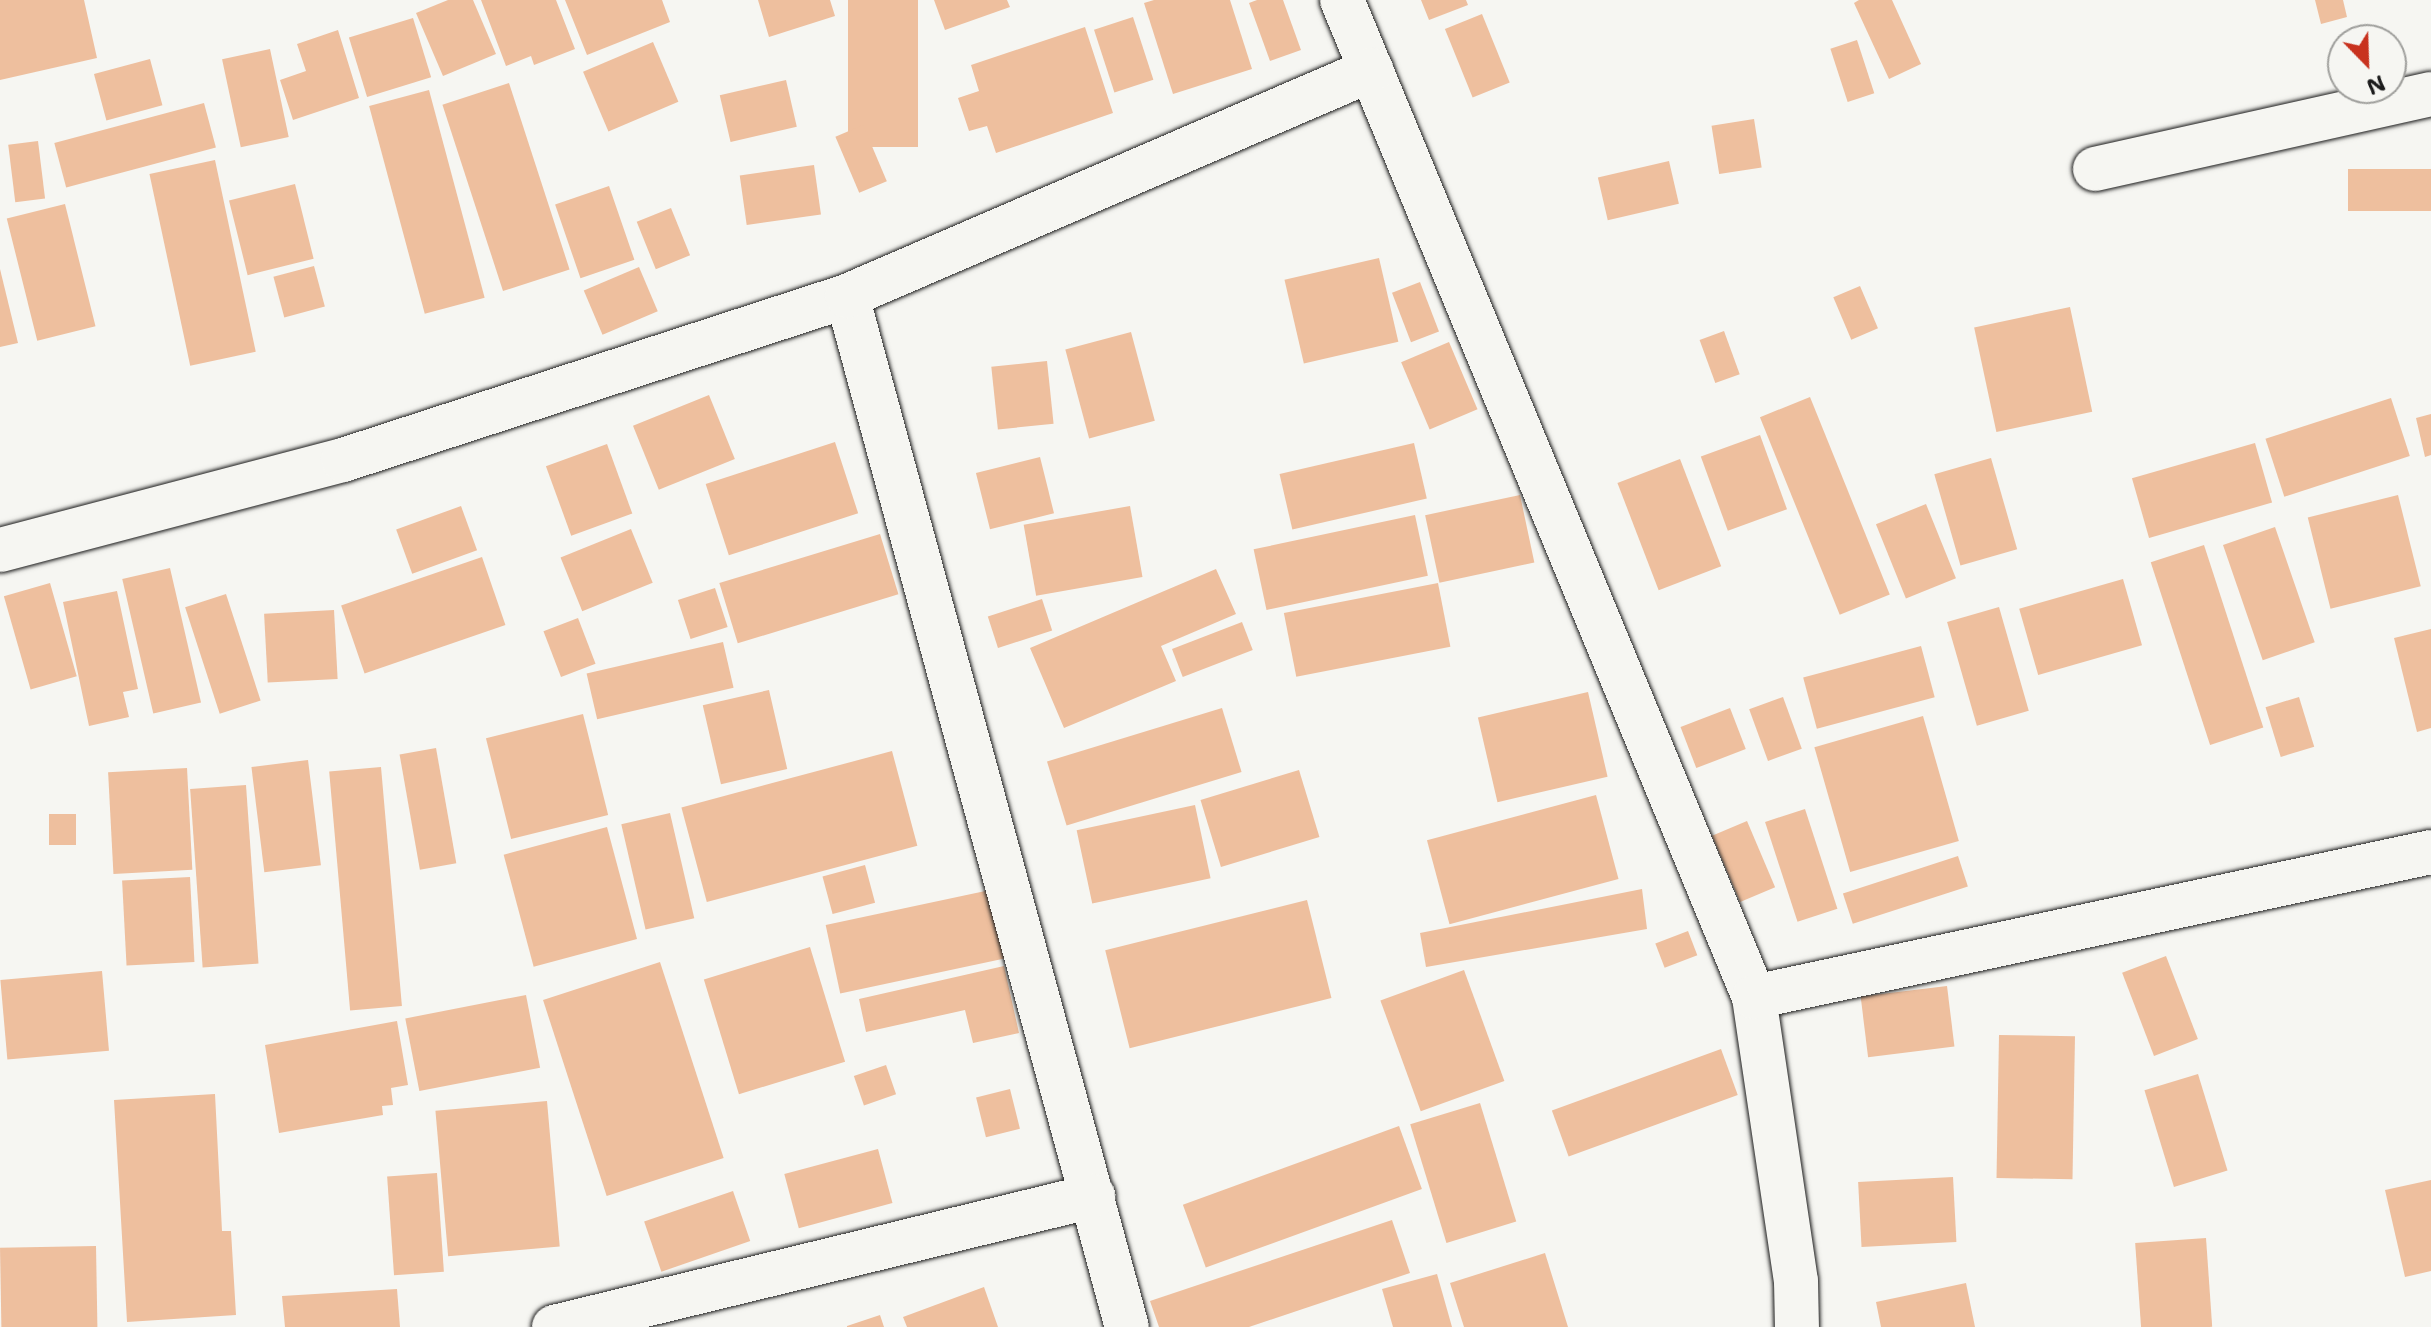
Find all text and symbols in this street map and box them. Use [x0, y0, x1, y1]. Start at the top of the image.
north arrow [2327, 24, 2407, 104]
text: N [2362, 68, 2389, 101]

